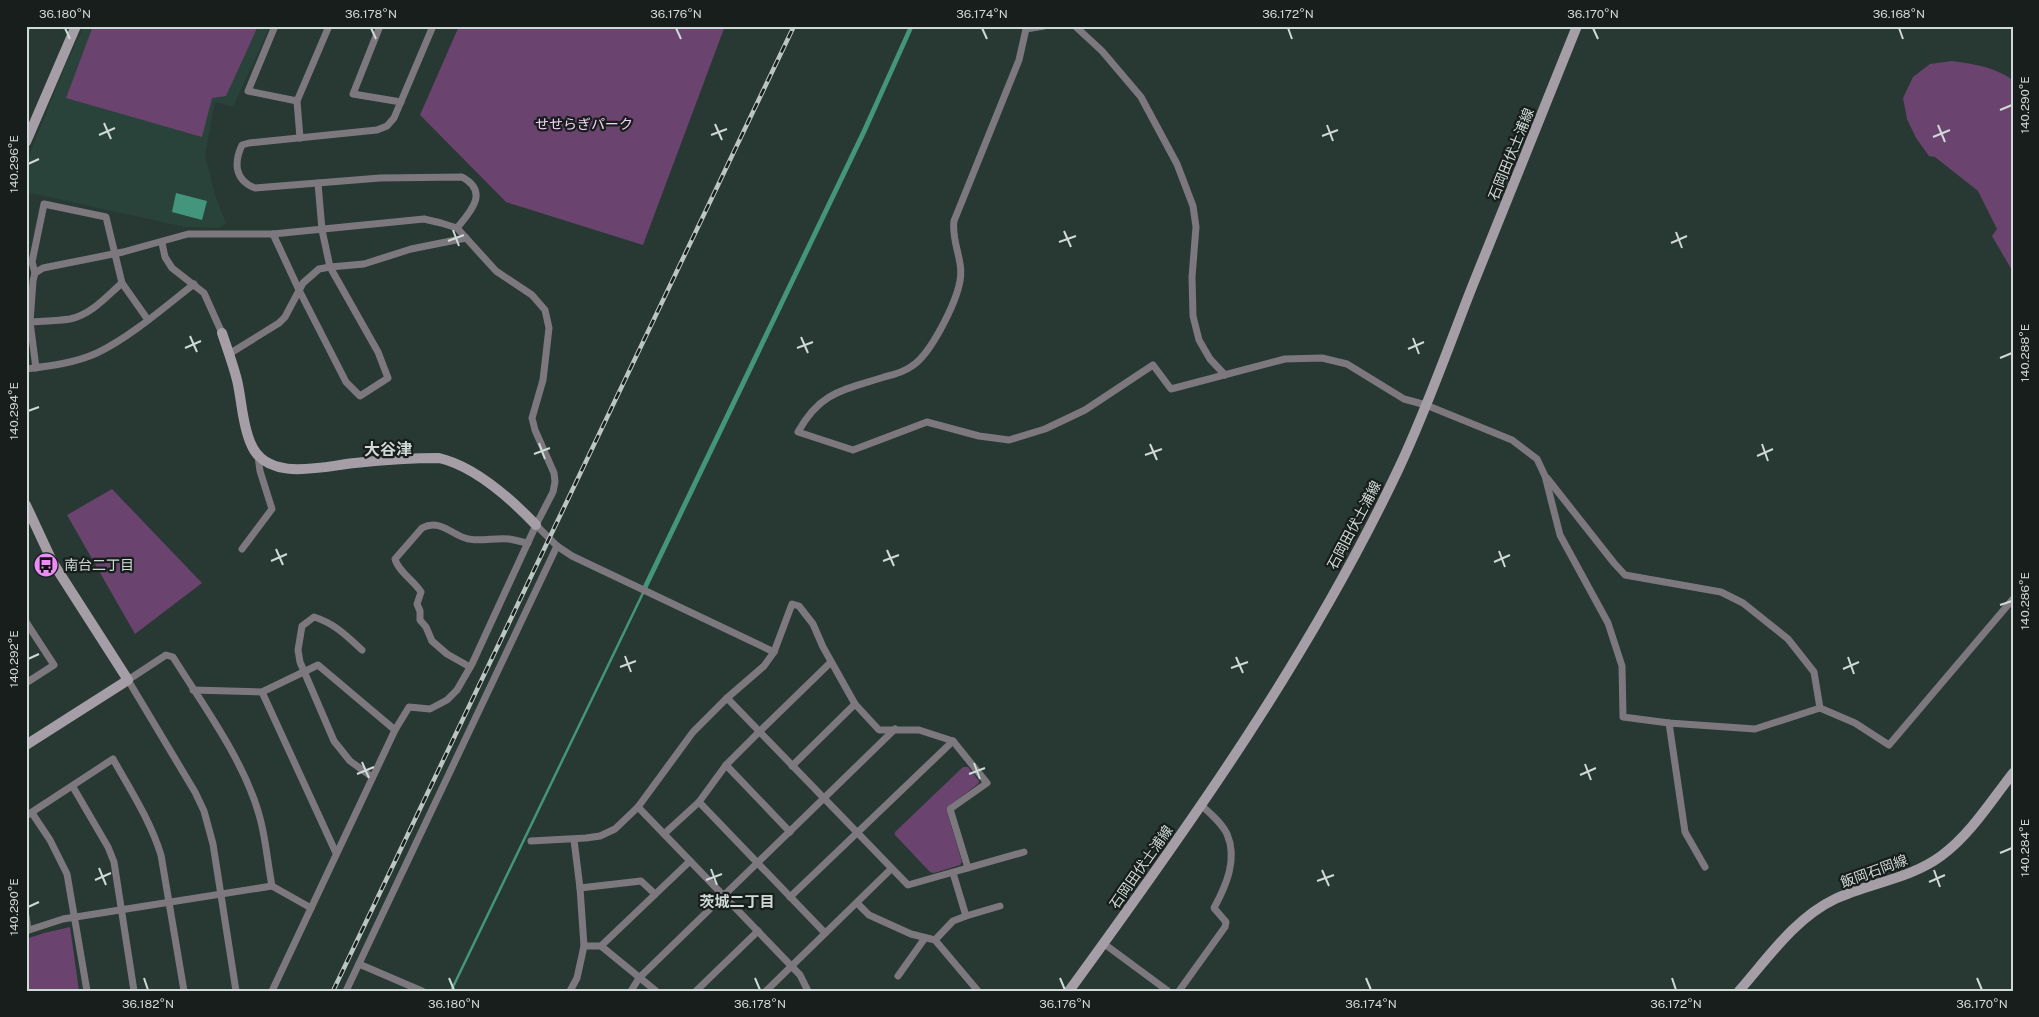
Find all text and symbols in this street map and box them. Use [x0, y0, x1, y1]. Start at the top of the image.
text: 36.180°N [39, 7, 91, 21]
text: 36.178°N [345, 7, 397, 21]
text: 36.176°N [650, 7, 702, 21]
text: 36.174°N [956, 7, 1008, 21]
text: 36.172°N [1262, 7, 1314, 21]
text: 36.170°N [1567, 7, 1619, 21]
text: 36.168°N [1873, 7, 1925, 21]
text: 140.290°E [2018, 76, 2032, 134]
street label: 石岡田伏土浦線 [1485, 106, 1537, 202]
park label: せせらぎパーク [535, 116, 633, 132]
text: 140.296°E [7, 135, 21, 193]
text: 140.288°E [2018, 324, 2032, 382]
text: 140.294°E [7, 382, 21, 440]
district label: 大谷津 [364, 440, 412, 459]
street label: 石岡田伏土浦線 [1324, 478, 1384, 572]
bus stop icon: 南台二丁目 [33, 552, 59, 578]
place label: 南台二丁目 [64, 557, 134, 573]
text: 140.286°E [2018, 572, 2032, 630]
text: 140.292°E [7, 630, 21, 688]
text: 140.284°E [2018, 819, 2032, 877]
street label: 石岡田伏土浦線 [1106, 822, 1176, 912]
street label: 飯岡石岡線 [1838, 852, 1910, 890]
text: 140.290°E [7, 878, 21, 936]
district label: 茨城二丁目 [699, 893, 775, 910]
text: 36.182°N [122, 997, 174, 1011]
text: 36.180°N [428, 997, 480, 1011]
text: 36.178°N [734, 997, 786, 1011]
text: 36.176°N [1039, 997, 1091, 1011]
text: 36.174°N [1345, 997, 1397, 1011]
text: 36.172°N [1650, 997, 1702, 1011]
text: 36.170°N [1956, 997, 2008, 1011]

